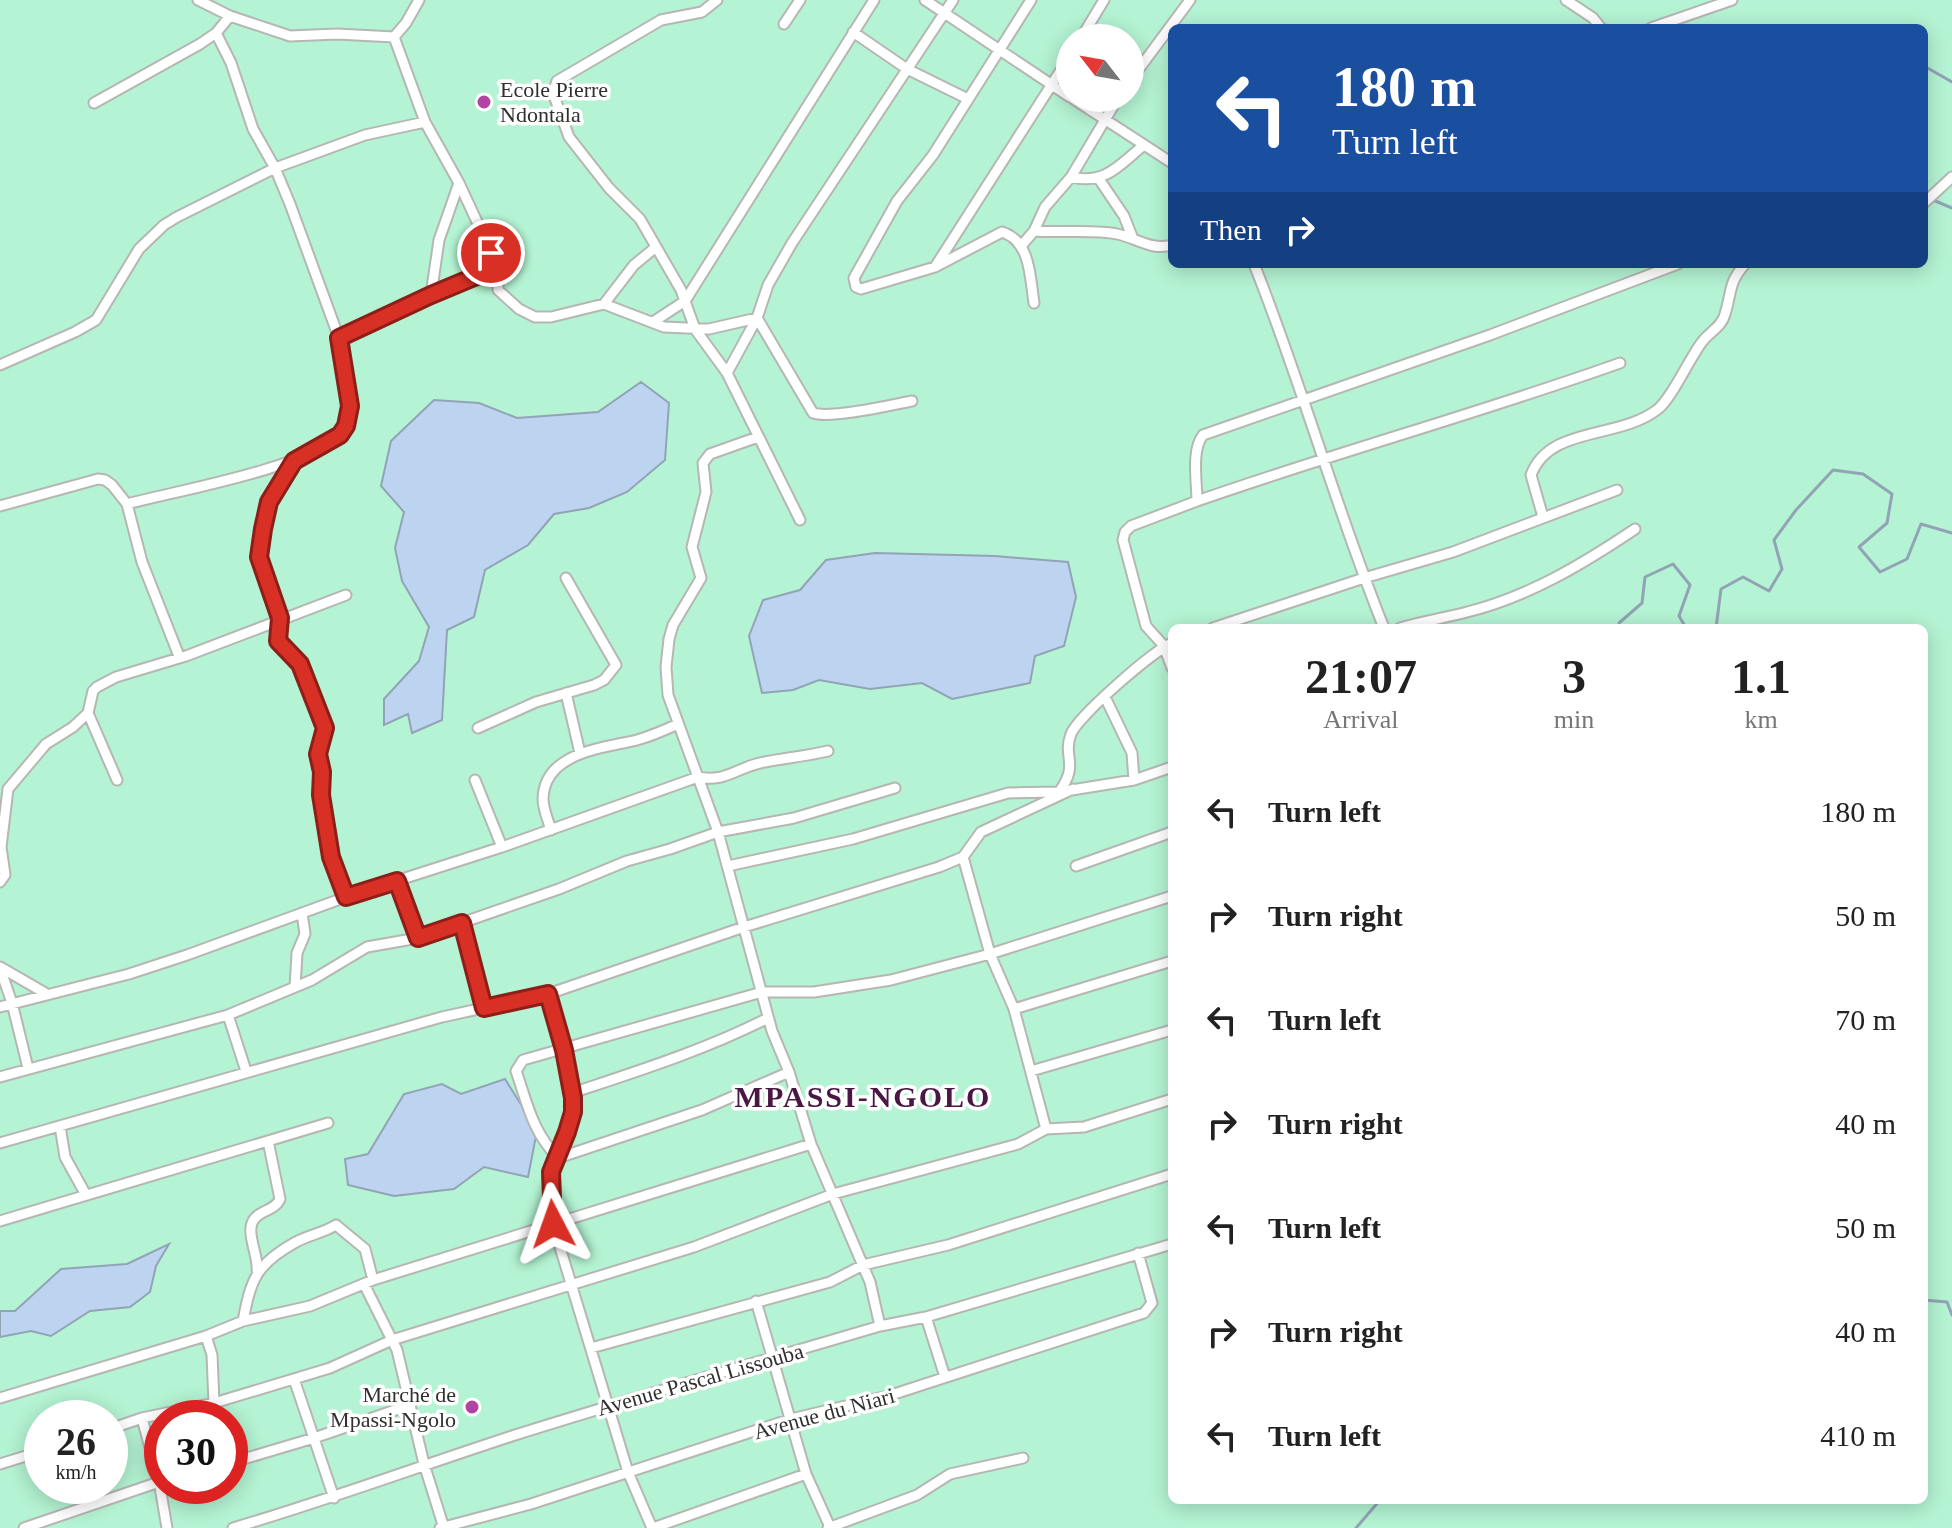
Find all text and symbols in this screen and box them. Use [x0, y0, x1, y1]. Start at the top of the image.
north arrow [1056, 24, 1144, 112]
map controls [1056, 24, 1144, 112]
icon: left [1200, 56, 1304, 160]
text: 180 m [1332, 56, 1477, 118]
place label: Ecole Pierre Ndontala [500, 77, 608, 127]
marker: Ecole Pierre Ndontala [475, 93, 493, 111]
text: Turn left [1332, 122, 1458, 162]
icon: right [1278, 208, 1322, 252]
text: Then [1200, 213, 1262, 246]
pin [457, 219, 525, 287]
icon: arrive [469, 231, 513, 275]
text: 21:07 [1305, 650, 1417, 703]
text: 3 [1562, 650, 1586, 703]
text: 1.1 [1731, 650, 1791, 703]
text: Arrival [1323, 705, 1398, 734]
text: min [1554, 705, 1594, 734]
text: km [1744, 705, 1778, 734]
icon: left [1200, 790, 1244, 834]
text: Turn left [1268, 795, 1381, 828]
text: 180 m [1820, 795, 1896, 828]
icon: right [1200, 894, 1244, 938]
text: Turn right [1268, 899, 1403, 932]
text: 50 m [1835, 899, 1896, 932]
icon: left [1200, 998, 1244, 1042]
text: Turn left [1268, 1003, 1381, 1036]
text: 70 m [1835, 1003, 1896, 1036]
district label: MPASSI-NGOLO [735, 1080, 991, 1113]
icon: right [1200, 1102, 1244, 1146]
text: Turn right [1268, 1107, 1403, 1140]
text: 40 m [1835, 1107, 1896, 1140]
position arrow [511, 1182, 595, 1266]
icon: left [1200, 1206, 1244, 1250]
text: Turn left [1268, 1211, 1381, 1244]
text: 50 m [1835, 1211, 1896, 1244]
icon: right [1200, 1310, 1244, 1354]
text: Turn right [1268, 1315, 1403, 1348]
text: 40 m [1835, 1315, 1896, 1348]
street label: Avenue Pascal Lissouba [594, 1338, 806, 1421]
place label: Marché de Mpassi-Ngolo [330, 1382, 456, 1432]
street label: Avenue du Niari [751, 1383, 897, 1444]
marker: Marché de Mpassi-Ngolo [463, 1398, 481, 1416]
speed limit sign: 30 [144, 1400, 248, 1504]
icon: left [1200, 1414, 1244, 1458]
text: 26 [56, 1419, 96, 1464]
text: Turn left [1268, 1419, 1381, 1452]
text: 410 m [1820, 1419, 1896, 1452]
text: km/h [55, 1461, 97, 1483]

